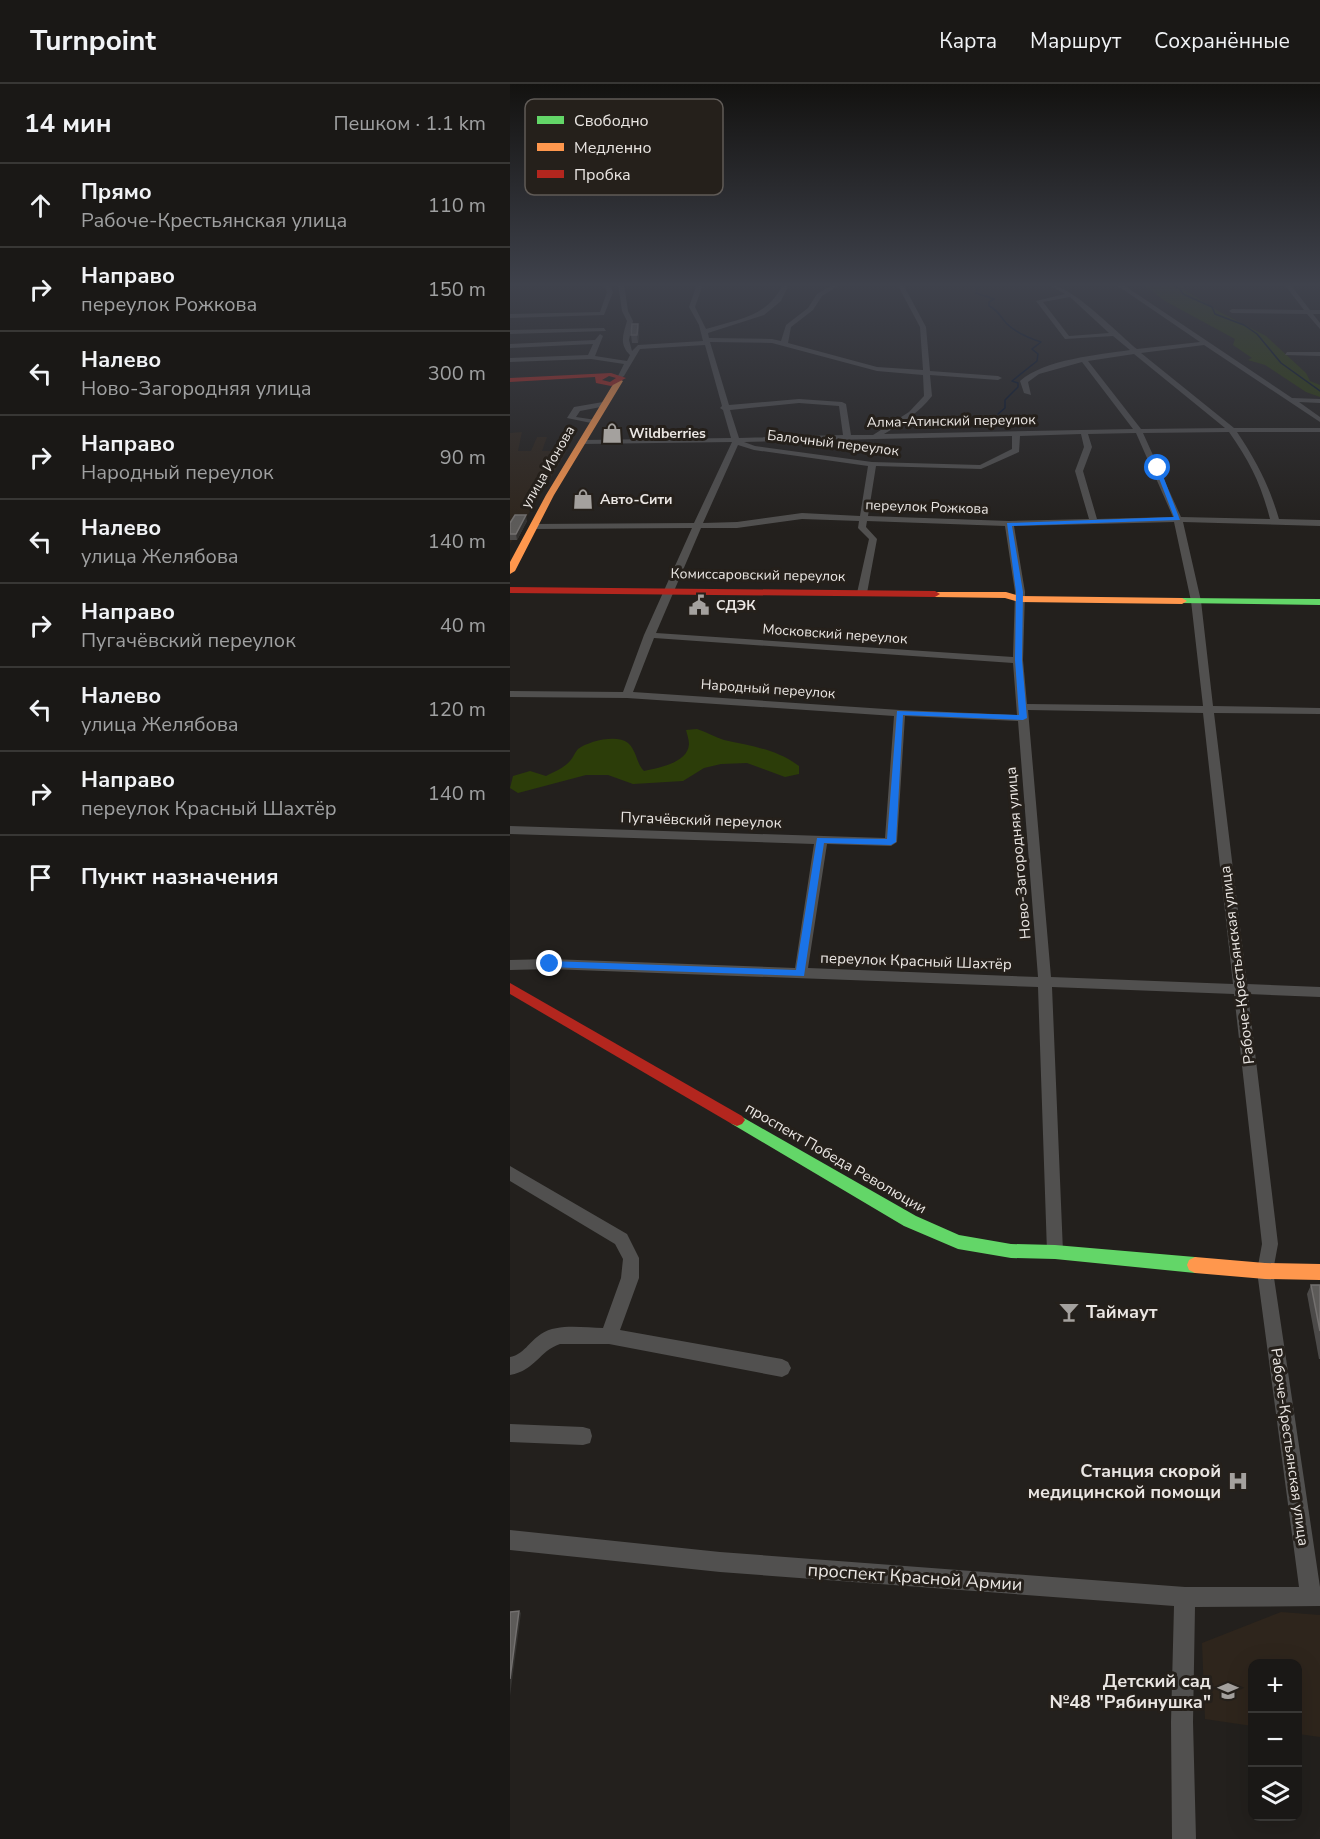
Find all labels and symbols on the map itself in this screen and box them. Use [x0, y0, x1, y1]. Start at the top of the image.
legend [525, 99, 723, 195]
text: Свободно [574, 110, 649, 132]
text: Медленно [574, 137, 652, 159]
text: Пробка [574, 164, 631, 186]
street label: Алма-Атинский переулок [866, 410, 1036, 432]
shop icon: Wildberries [600, 421, 624, 445]
street label: улица Ионова [517, 422, 579, 512]
place label: Wildberries [629, 424, 706, 443]
street label: Балочный переулок [766, 425, 901, 461]
route start [1144, 454, 1170, 480]
shop icon: Авто-Сити [571, 487, 595, 511]
place label: Авто-Сити [600, 490, 673, 509]
street label: переулок Рожкова [865, 495, 989, 519]
street label: Комиссаровский переулок [671, 564, 846, 586]
public building icon: СДЭК [687, 593, 711, 617]
place label: СДЭК [716, 596, 756, 615]
street label: Московский переулок [762, 619, 909, 649]
street label: Народный переулок [700, 675, 836, 703]
street label: Ново-Загородняя улица [1001, 766, 1035, 940]
street label: Пугачёвский переулок [620, 807, 782, 833]
street label: Рабоче-Крестьянская улица [1215, 865, 1259, 1065]
street label: переулок Красный Шахтёр [820, 948, 1012, 974]
route end [536, 950, 562, 976]
street label: проспект Победа Революции [742, 1098, 930, 1218]
bar icon: Таймаут [1057, 1300, 1081, 1324]
place label: Таймаут [1086, 1300, 1158, 1324]
street label: Рабоче-Крестьянская улица [1266, 1347, 1314, 1547]
place label: Станция скорой медицинской помощи [1028, 1459, 1221, 1504]
hospital icon: Станция скорой медицинской помощи [1226, 1469, 1250, 1493]
street label: проспект Красной Армии [807, 1558, 1023, 1596]
place label: Детский сад №48 "Рябинушка" [1049, 1669, 1211, 1714]
school or university icon: Детский сад №48 "Рябинушка" [1216, 1679, 1240, 1703]

